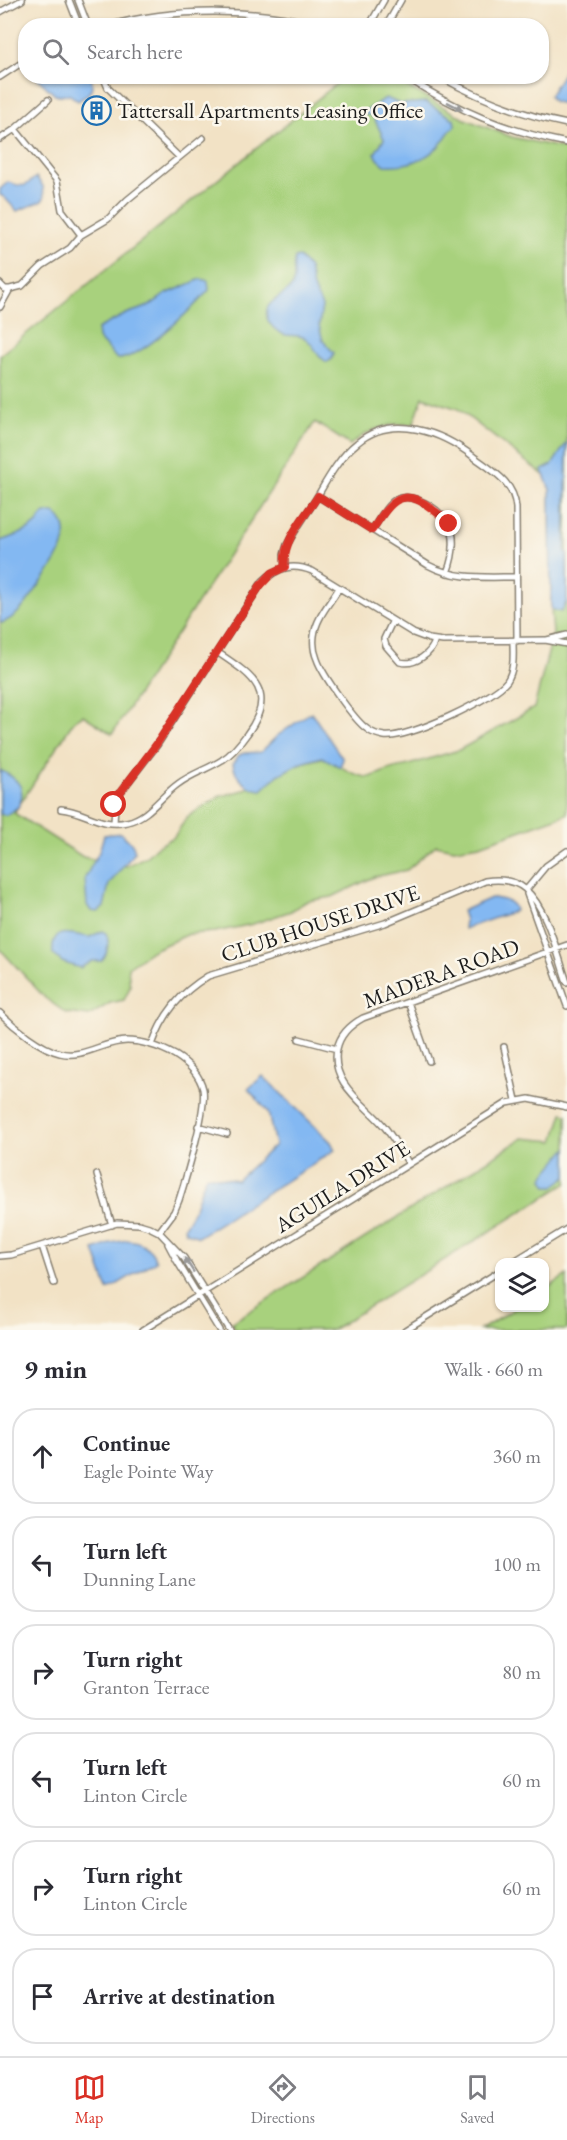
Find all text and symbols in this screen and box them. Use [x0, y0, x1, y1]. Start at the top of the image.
search box [18, 18, 549, 84]
icon: search [39, 35, 72, 68]
text: Search here [87, 37, 182, 66]
building icon: Tattersall Apartments Leasing Office [80, 94, 112, 126]
place label: Tattersall Apartments Leasing Office [117, 96, 423, 125]
one-way arrow [446, 101, 463, 111]
route end [435, 510, 461, 536]
route start [100, 791, 126, 817]
street label: CLUB HOUSE DRIVE [217, 878, 423, 969]
street label: MADERA ROAD [359, 932, 523, 1015]
street label: AGUILA DRIVE [269, 1133, 415, 1240]
one-way arrow [183, 1257, 194, 1274]
map controls [495, 1258, 549, 1312]
button: layers [495, 1258, 549, 1312]
text: 9 min [24, 1352, 87, 1386]
text: Walk · 660 m [444, 1356, 543, 1382]
text: Continue [83, 1429, 170, 1458]
icon: ahead [26, 1440, 59, 1473]
text: 360 m [493, 1443, 541, 1469]
text: Eagle Pointe Way [83, 1458, 213, 1484]
text: Turn left [83, 1537, 167, 1566]
icon: left [26, 1548, 59, 1581]
text: 100 m [493, 1551, 541, 1577]
text: Dunning Lane [83, 1566, 196, 1592]
text: Turn right [83, 1645, 182, 1674]
icon: right [26, 1656, 59, 1689]
text: 80 m [502, 1659, 541, 1685]
text: Granton Terrace [83, 1674, 210, 1700]
text: Turn left [83, 1753, 167, 1782]
icon: left [26, 1764, 59, 1797]
text: 60 m [502, 1767, 541, 1793]
text: Linton Circle [83, 1782, 187, 1808]
text: Turn right [83, 1861, 182, 1890]
icon: right [26, 1872, 59, 1905]
text: 60 m [502, 1875, 541, 1901]
text: Linton Circle [83, 1890, 187, 1916]
icon: arrive [26, 1980, 59, 2013]
text: Arrive at destination [83, 1982, 275, 2011]
tab: Map [73, 2071, 106, 2128]
tab: Directions [251, 2071, 315, 2128]
tab: Saved [460, 2071, 494, 2128]

